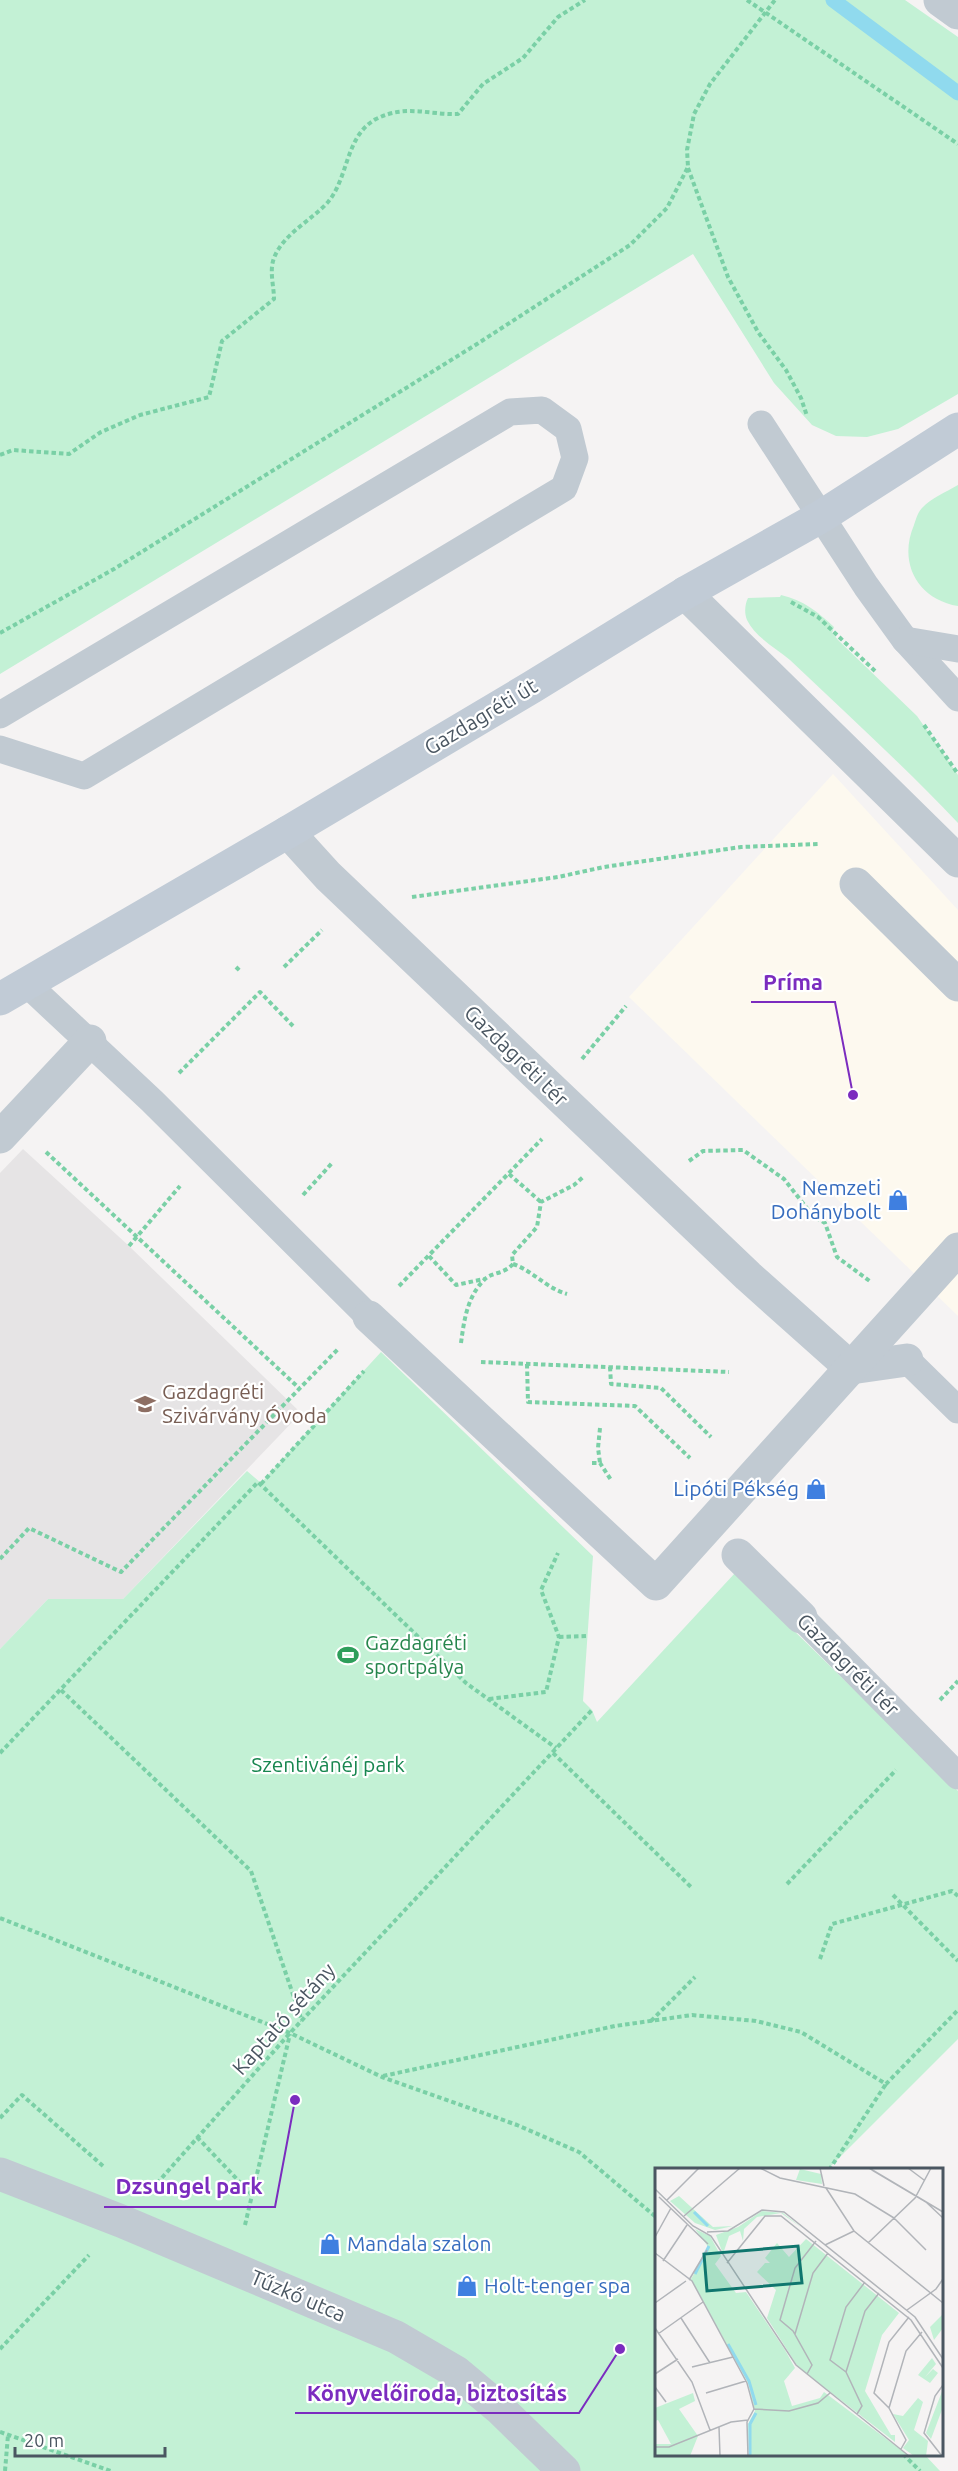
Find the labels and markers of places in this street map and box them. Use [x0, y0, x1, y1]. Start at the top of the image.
callout: Príma [751, 962, 835, 1002]
place label: Nemzeti Dohánybolt [771, 1175, 881, 1223]
shop icon: Nemzeti Dohánybolt [886, 1188, 910, 1212]
place label: Gazdagréti Szivárvány Óvoda [162, 1379, 327, 1427]
school or university icon: Gazdagréti Szivárvány Óvoda [133, 1392, 157, 1416]
place label: Lipóti Pékség [673, 1476, 799, 1500]
shop icon: Lipóti Pékség [804, 1477, 828, 1501]
place label: Gazdagréti sportpálya [365, 1630, 467, 1678]
sports icon: Gazdagréti sportpálya [336, 1643, 360, 1667]
callout: Dzsungel park [104, 2167, 275, 2207]
place label: Mandala szalon [347, 2231, 492, 2255]
shop icon: Mandala szalon [318, 2232, 342, 2256]
place label: Holt-tenger spa [484, 2273, 631, 2297]
shop icon: Holt-tenger spa [455, 2274, 479, 2298]
callout: Könyvelőiroda, biztosítás [295, 2373, 579, 2413]

